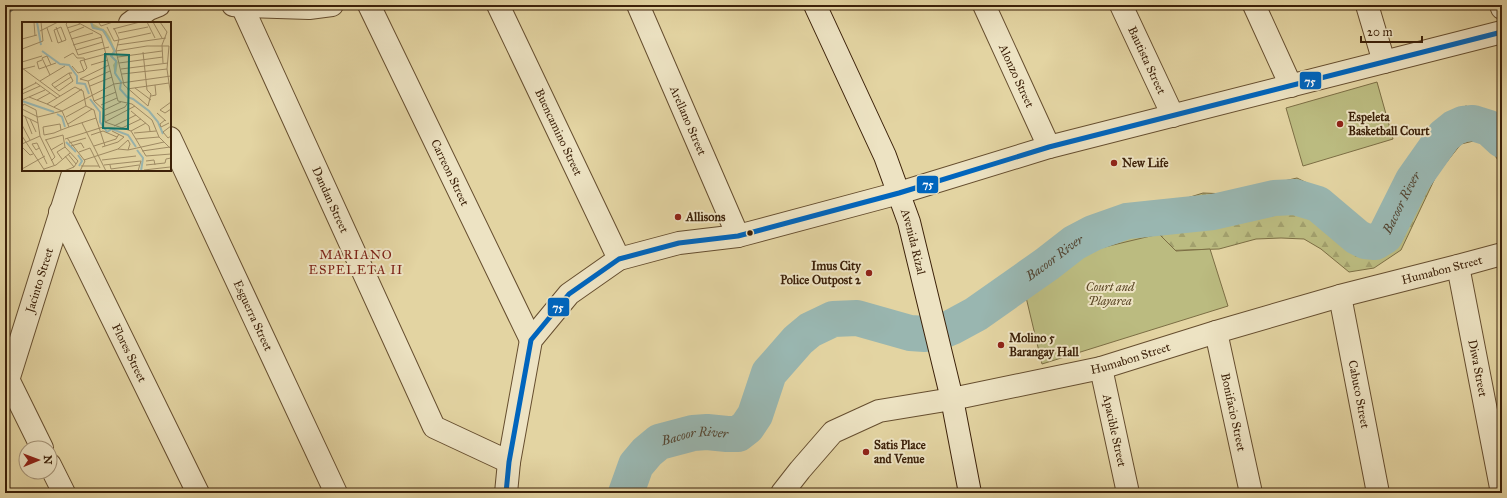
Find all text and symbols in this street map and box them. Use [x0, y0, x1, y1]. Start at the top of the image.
scale bar [1361, 18, 1422, 44]
inset map [22, 22, 171, 171]
street label: Bautista Street [1125, 24, 1169, 97]
text: 20 m [1367, 25, 1393, 39]
street label: Alonzo Street [996, 41, 1037, 110]
line badge: 75 [1299, 71, 1322, 90]
text: 75 [1305, 75, 1316, 88]
street label: Arellano Street [666, 83, 710, 158]
street label: Buencamino Street [532, 87, 586, 179]
place label: Espeleta Basketball Court [1348, 110, 1430, 138]
marker: Espeleta Basketball Court [1335, 119, 1345, 129]
street label: Carreon Street [428, 137, 472, 209]
place label: New Life [1122, 156, 1169, 170]
marker: New Life [1109, 158, 1119, 168]
street label: Dandan Street [309, 165, 352, 236]
water label: Bacoor River [1379, 168, 1425, 237]
line badge: 75 [916, 175, 939, 194]
text: 75 [923, 178, 934, 191]
street label: Avenida Rizal [898, 206, 929, 277]
place label: Allisons [685, 210, 726, 224]
marker: Allisons [673, 212, 683, 222]
unlabelled marker [745, 228, 755, 238]
water label: Bacoor River [1022, 231, 1086, 285]
street label: Jacinto Street [22, 245, 56, 317]
district label: MARIANO ESPELETA II [309, 247, 403, 278]
street label: Humabon Street [1400, 253, 1484, 287]
place label: Imus City Police Outpost 2 [780, 259, 862, 288]
marker: Imus City Police Outpost 2 [864, 268, 874, 278]
street label: Esguerra Street [230, 278, 276, 354]
park label: Court and Playarea [1086, 280, 1135, 308]
line badge: 75 [547, 297, 570, 317]
text: 75 [553, 301, 564, 314]
street label: Flores Street [109, 321, 150, 385]
place label: Molino 5 Barangay Hall [1009, 331, 1079, 360]
street label: Diwa Street [1465, 338, 1490, 399]
marker: Molino 5 Barangay Hall [996, 340, 1006, 350]
street label: Humabon Street [1089, 340, 1173, 377]
street label: Cabuco Street [1346, 359, 1372, 430]
street label: Bonifacio Street [1218, 372, 1249, 453]
street label: Apacible Street [1100, 392, 1129, 469]
water label: Bacoor River [659, 424, 729, 449]
place label: Satis Place and Venue [874, 438, 926, 466]
north arrow [18, 440, 58, 480]
marker: Satis Place and Venue [861, 447, 871, 457]
text: N [41, 455, 54, 465]

